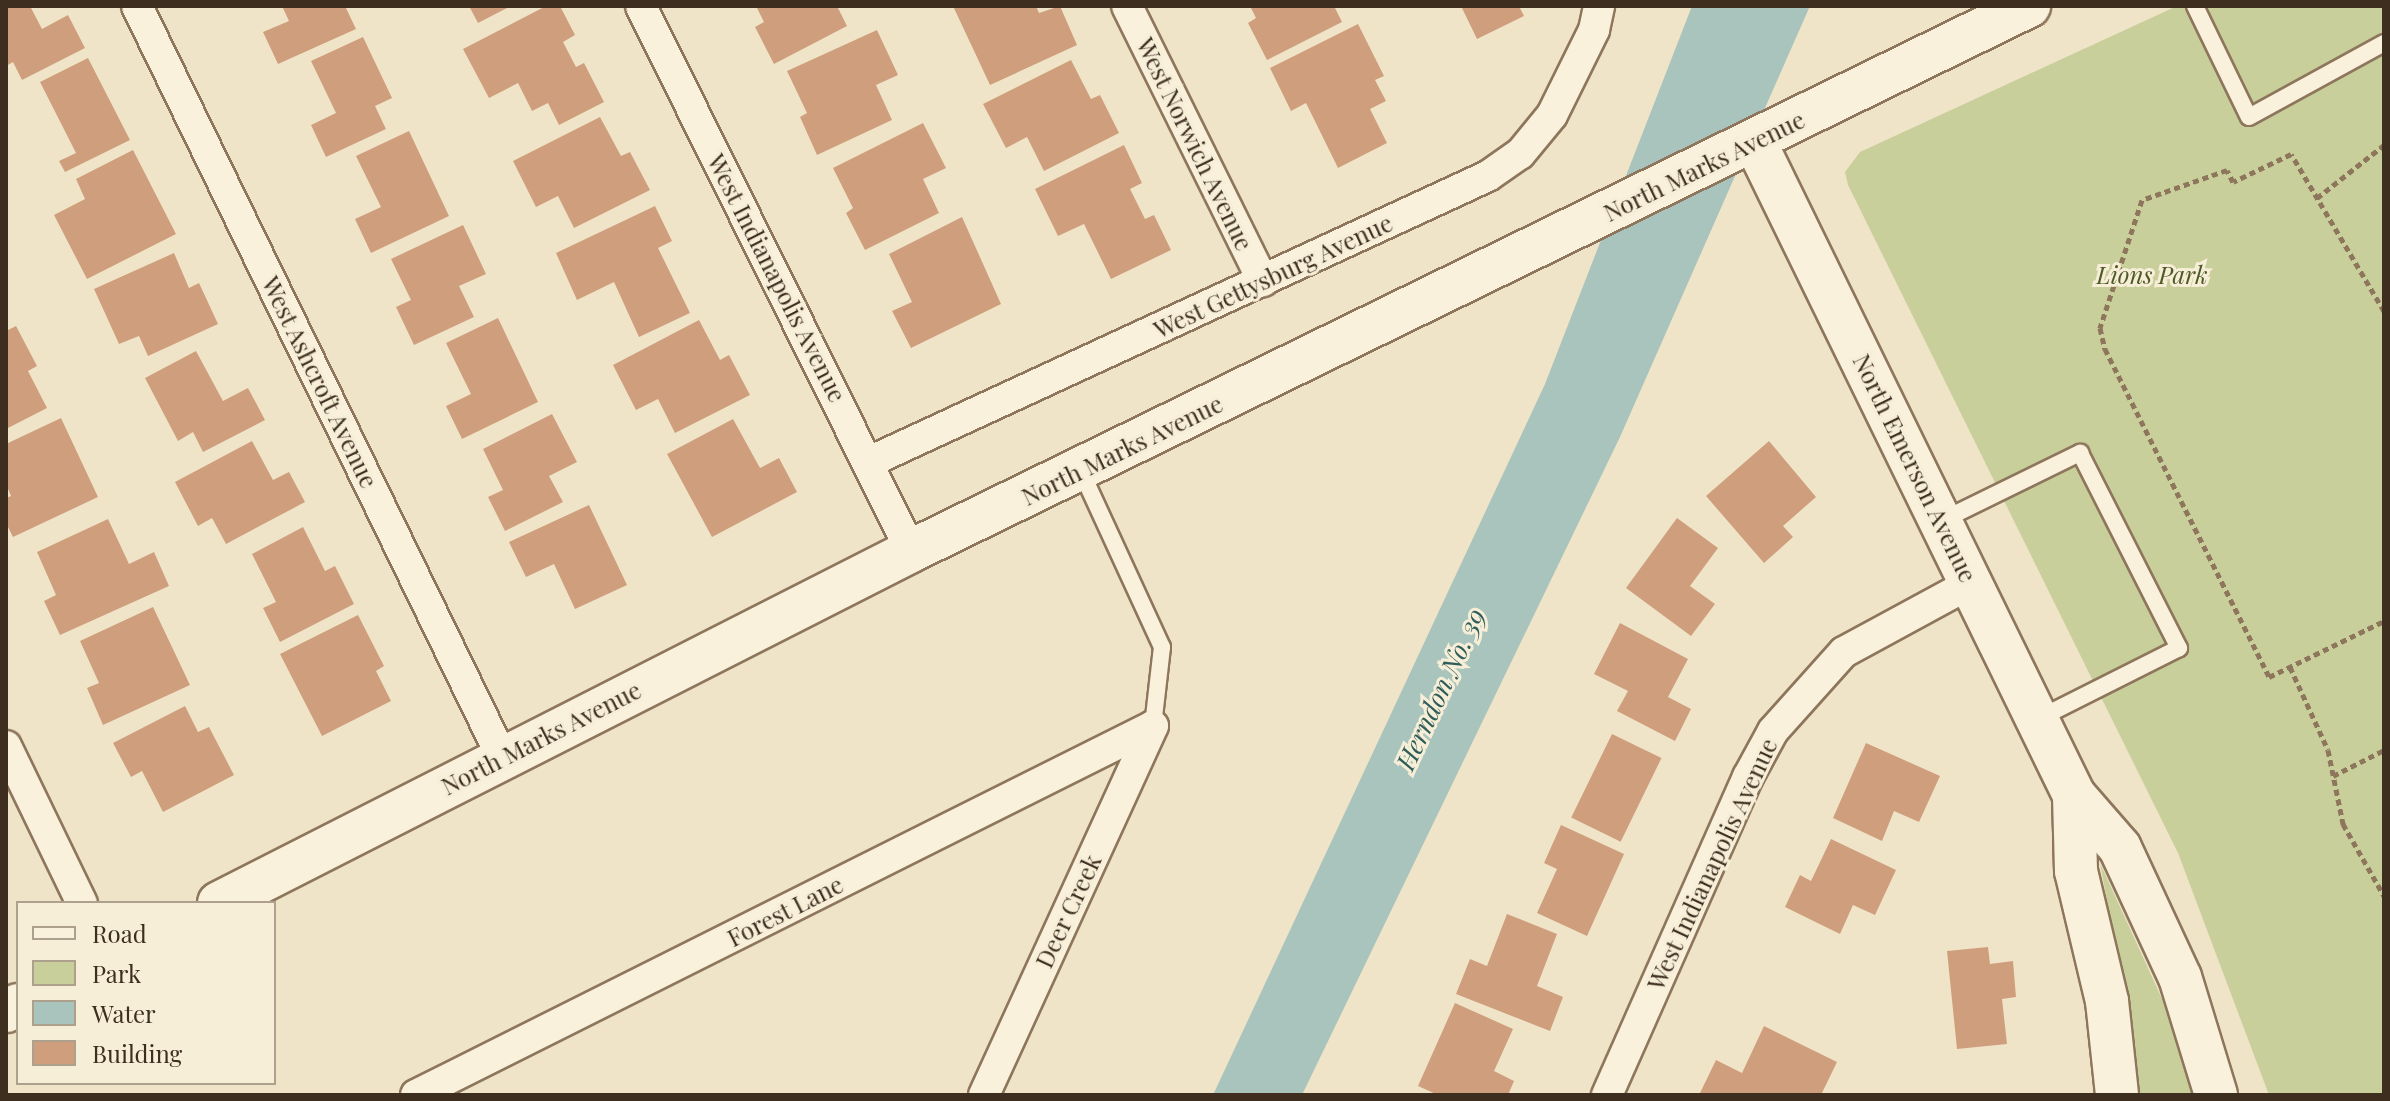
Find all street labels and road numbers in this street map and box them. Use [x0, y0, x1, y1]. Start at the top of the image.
street label: West Norwich Avenue [1131, 32, 1259, 256]
street label: North Marks Avenue [1598, 105, 1810, 227]
street label: West Indianapolis Avenue [702, 149, 852, 407]
street label: West Gettysburg Avenue [1149, 208, 1397, 344]
street label: West Ashcroft Avenue [256, 271, 384, 493]
street label: North Emerson Avenue [1847, 349, 1983, 587]
street label: North Marks Avenue [1016, 389, 1228, 511]
street label: North Marks Avenue [436, 675, 646, 801]
street label: West Indianapolis Avenue [1641, 733, 1783, 995]
street label: Deer Creek [1029, 849, 1107, 973]
street label: Forest Lane [722, 869, 848, 953]

